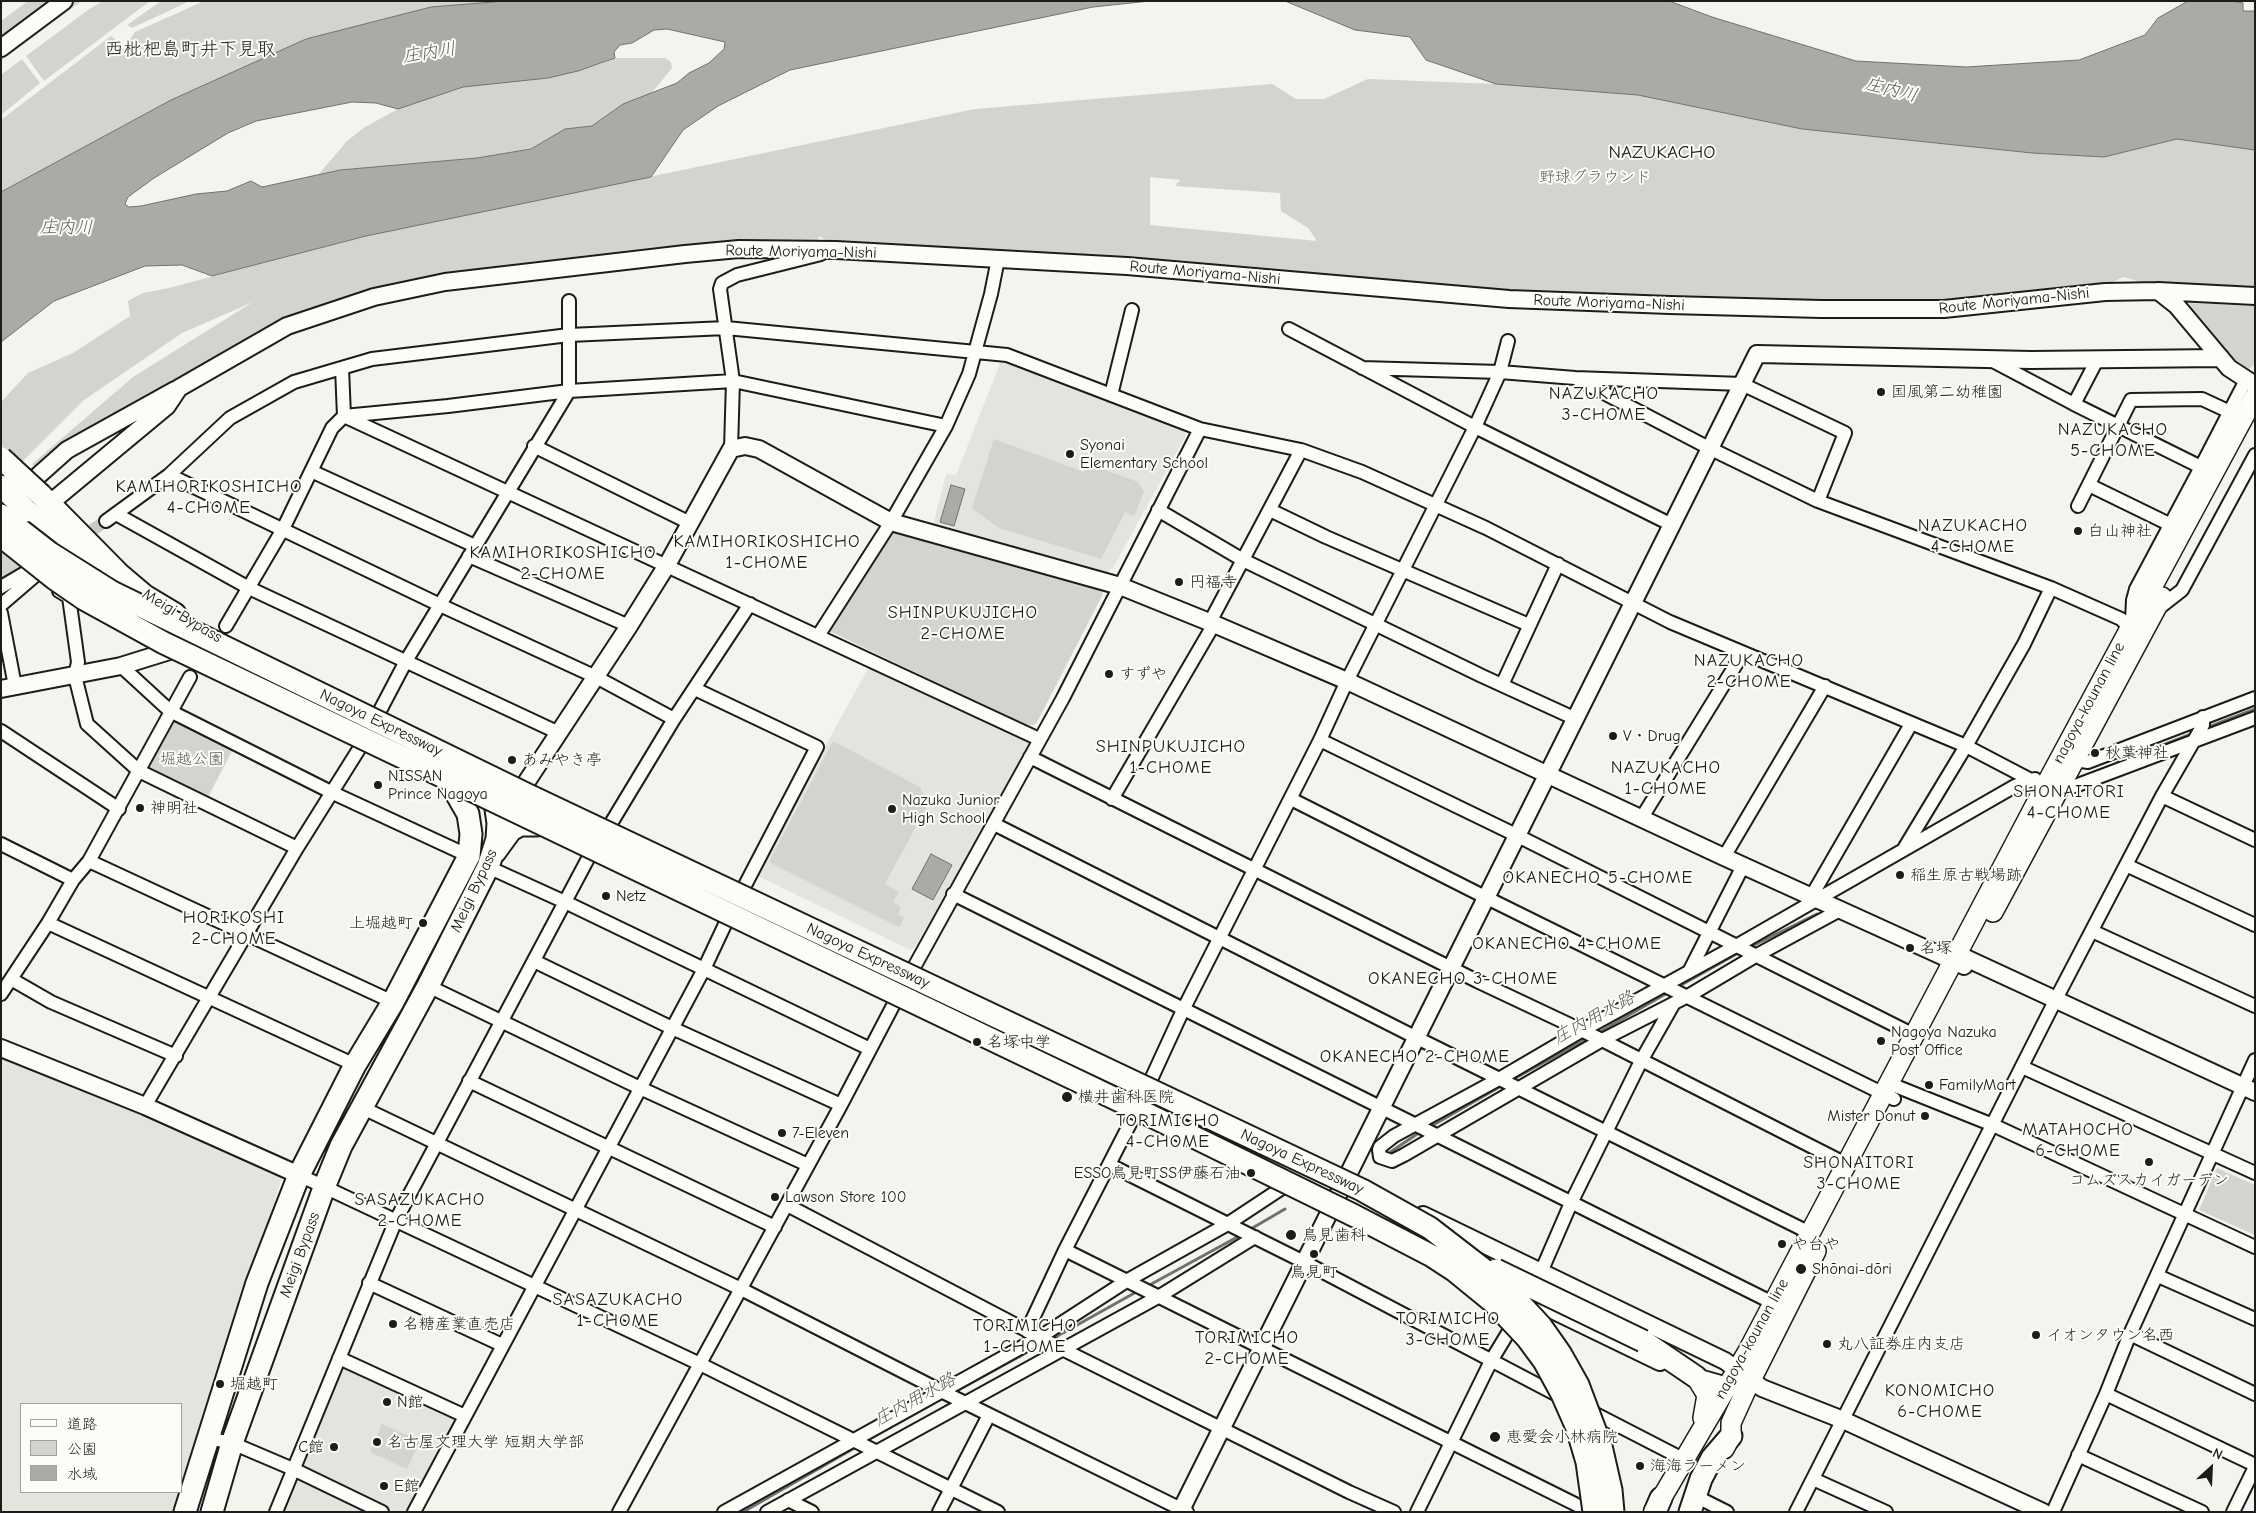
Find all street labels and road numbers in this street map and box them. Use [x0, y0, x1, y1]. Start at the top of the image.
street label: Route Moriyama-Nishi [725, 241, 877, 263]
street label: Route Moriyama-Nishi [1129, 257, 1281, 289]
street label: Route Moriyama-Nishi [1938, 284, 2090, 318]
street label: Route Moriyama-Nishi [1533, 291, 1685, 315]
street label: Meigi Bypass [139, 585, 225, 647]
street label: nagoya-kounan line [2049, 639, 2129, 767]
street label: Nagoya Expressway [317, 685, 445, 761]
street label: Meigi Bypass [446, 846, 502, 936]
street label: Nagoya Expressway [803, 919, 933, 993]
street label: Nagoya Expressway [1237, 1125, 1367, 1199]
street label: Meigi Bypass [276, 1210, 324, 1300]
street label: nagoya-kounan line [1711, 1275, 1793, 1403]

